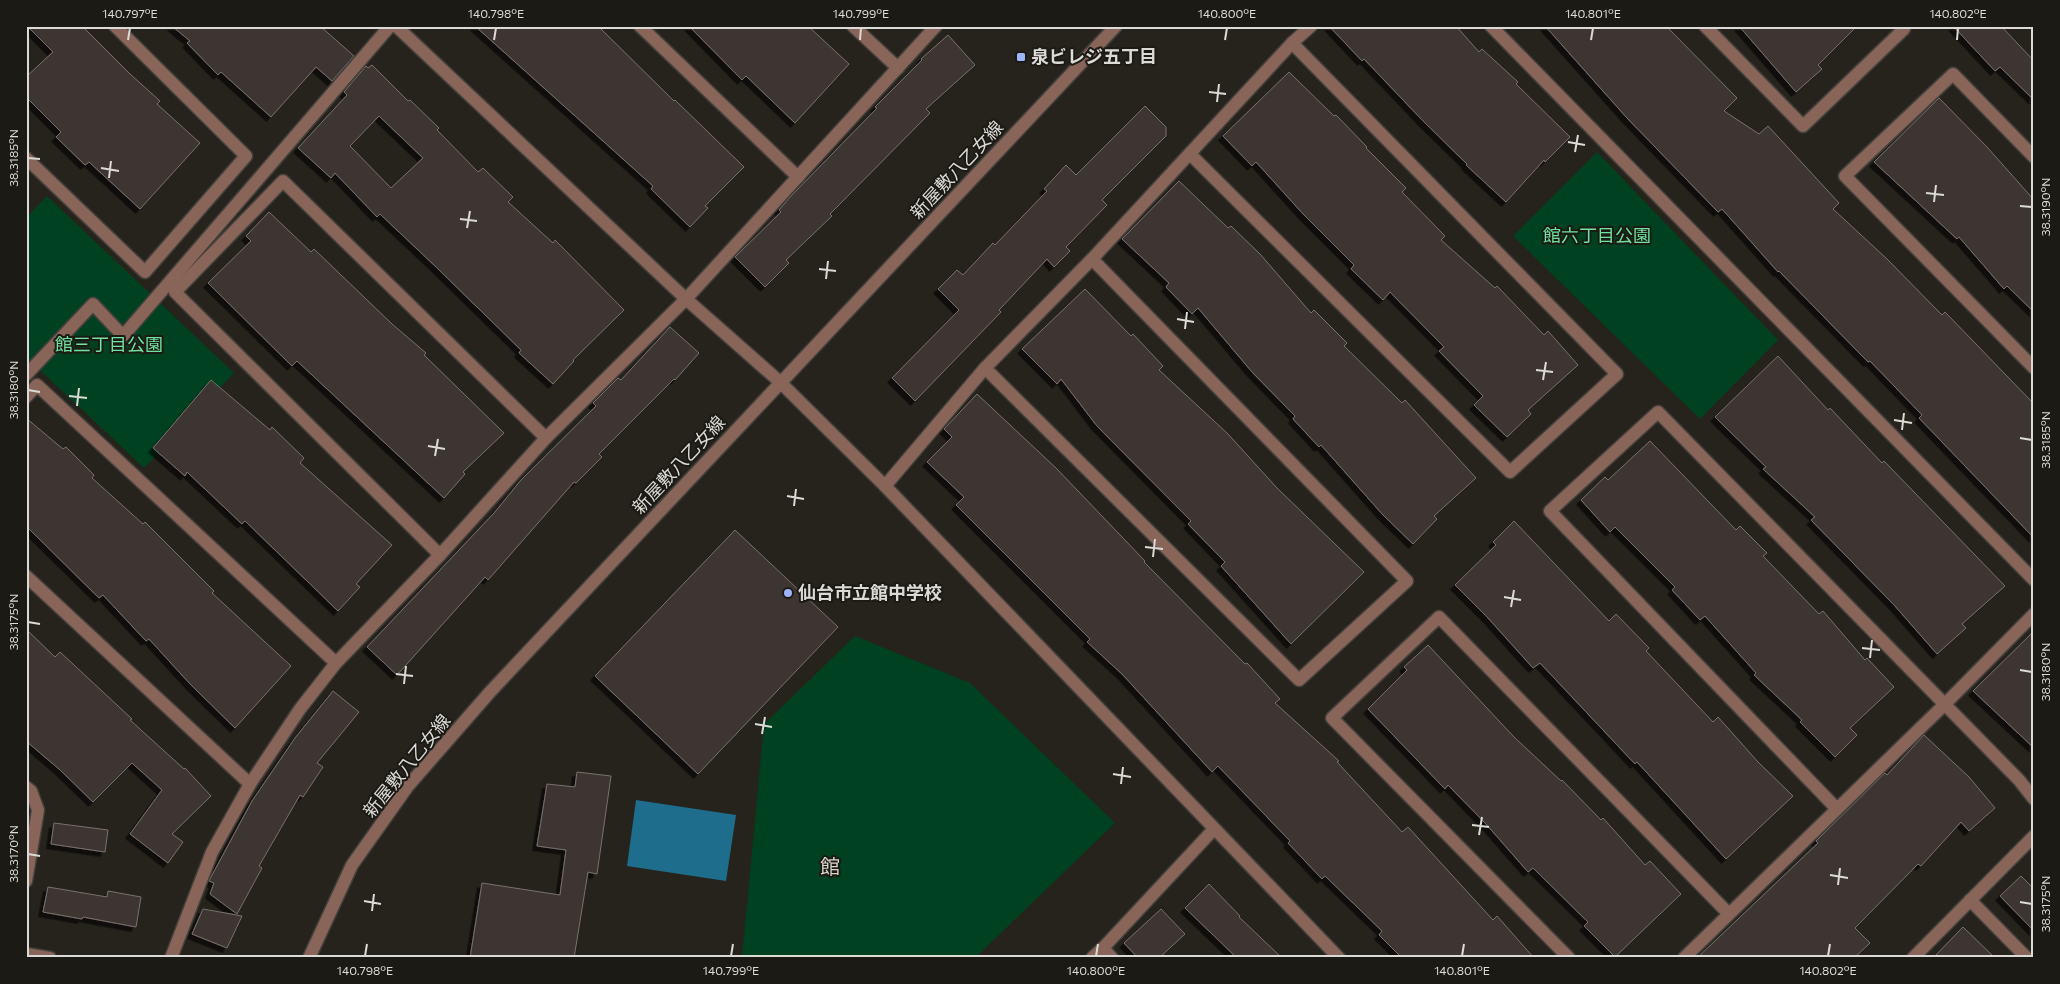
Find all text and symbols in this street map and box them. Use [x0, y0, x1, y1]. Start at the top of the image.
text: 140.797°E [102, 6, 158, 20]
text: 140.798°E [468, 6, 524, 20]
text: 140.799°E [833, 6, 889, 20]
text: 140.800°E [1198, 6, 1256, 20]
text: 140.801°E [1565, 6, 1621, 20]
text: 140.802°E [1929, 6, 1987, 20]
place label: 泉ビレジ五丁目 [1031, 45, 1157, 67]
marker: 泉ビレジ五丁目 [1015, 51, 1027, 63]
street label: 新屋敷八乙女線 [905, 116, 1007, 223]
text: 38.3185°N [6, 129, 20, 187]
text: 38.3190°N [2038, 178, 2052, 236]
park label: 館六丁目公園 [1543, 224, 1651, 246]
park label: 館三丁目公園 [55, 333, 163, 355]
text: 38.3180°N [6, 361, 20, 419]
street label: 新屋敷八乙女線 [627, 411, 729, 518]
text: 38.3185°N [2038, 411, 2052, 469]
place label: 仙台市立館中学校 [798, 581, 942, 603]
marker: 仙台市立館中学校 [782, 587, 794, 599]
text: 38.3175°N [6, 594, 20, 650]
text: 38.3180°N [2038, 643, 2052, 701]
street label: 新屋敷八乙女線 [358, 709, 454, 821]
text: 38.3170°N [6, 825, 20, 883]
district label: 館 [820, 854, 840, 878]
text: 38.3175°N [2038, 876, 2052, 932]
text: 140.798°E [337, 963, 393, 977]
text: 140.799°E [703, 963, 759, 977]
text: 140.800°E [1067, 963, 1125, 977]
text: 140.801°E [1434, 963, 1490, 977]
text: 140.802°E [1799, 963, 1857, 977]

